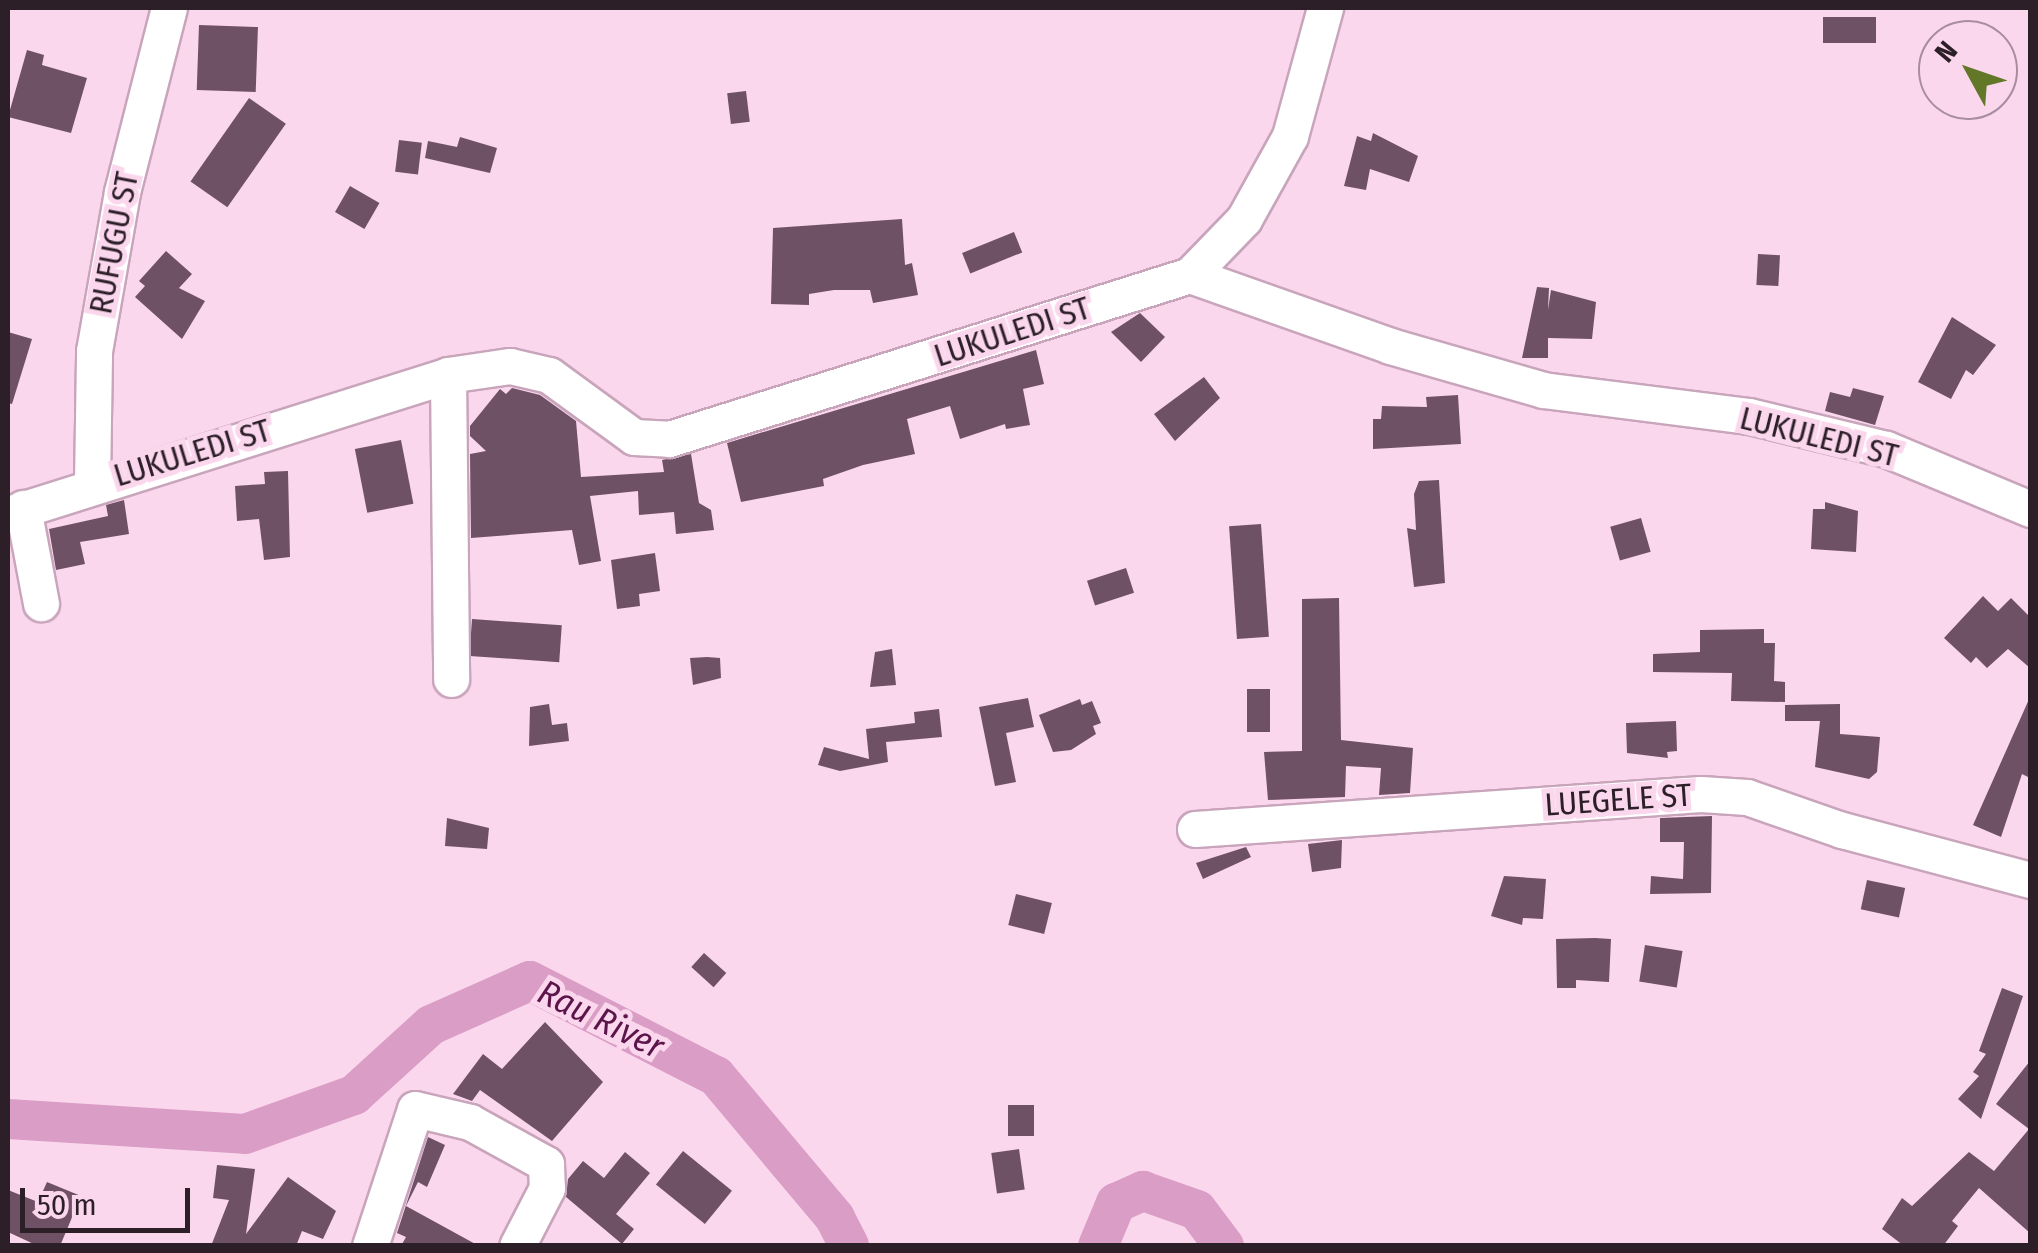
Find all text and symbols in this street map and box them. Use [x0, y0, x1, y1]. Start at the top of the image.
north arrow [1918, 20, 2018, 120]
text: N [1928, 35, 1964, 69]
street label: RUFUGU ST [81, 169, 147, 317]
street label: LUKULEDI ST [929, 289, 1095, 375]
street label: LUKULEDI ST [1736, 399, 1902, 475]
street label: LUKULEDI ST [109, 411, 275, 495]
street label: LUEGELE ST [1543, 776, 1693, 824]
water label: Rau River [531, 971, 671, 1067]
scale bar [25, 1168, 195, 1230]
text: 50 m [37, 1187, 97, 1223]

